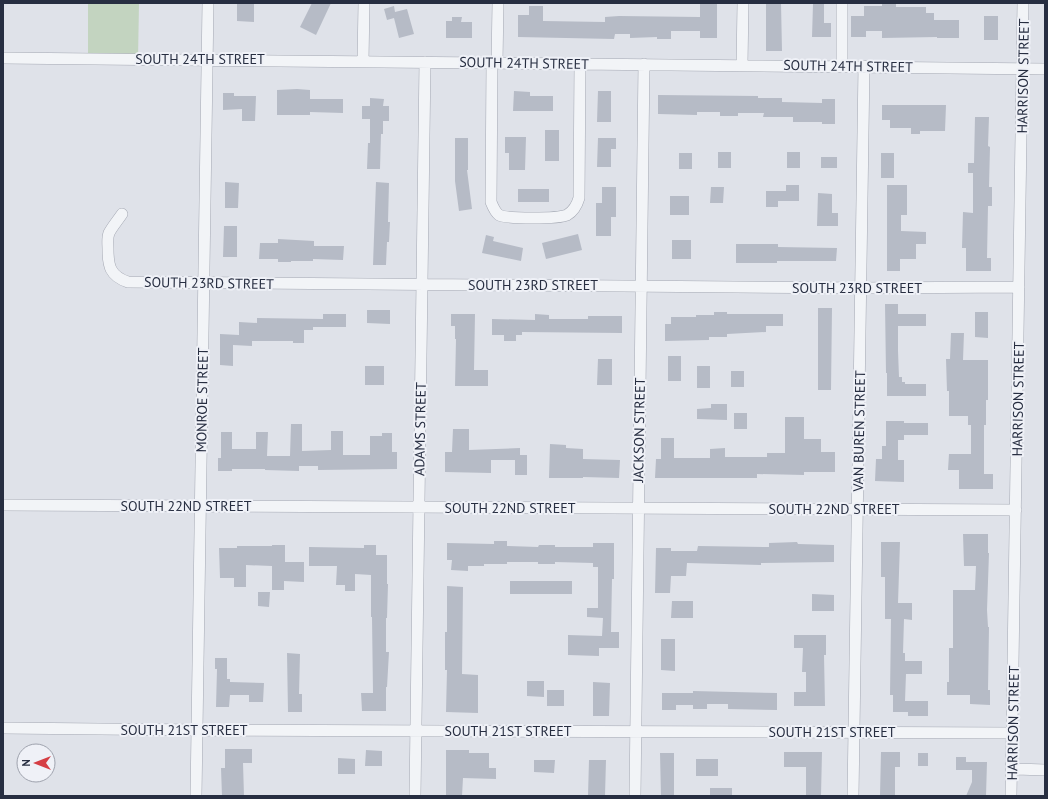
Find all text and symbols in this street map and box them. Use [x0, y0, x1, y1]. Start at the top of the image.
street label: HARRISON STREET [1013, 18, 1033, 134]
street label: SOUTH 24TH STREET [135, 50, 265, 68]
street label: SOUTH 24TH STREET [459, 53, 589, 73]
street label: SOUTH 24TH STREET [783, 56, 913, 76]
street label: SOUTH 23RD STREET [144, 273, 274, 293]
street label: SOUTH 23RD STREET [468, 276, 598, 294]
street label: SOUTH 23RD STREET [792, 279, 922, 297]
street label: HARRISON STREET [1008, 341, 1028, 457]
street label: MONROE STREET [192, 347, 212, 453]
street label: VAN BUREN STREET [849, 370, 869, 493]
street label: JACKSON STREET [629, 377, 649, 484]
street label: ADAMS STREET [410, 382, 430, 476]
street label: SOUTH 22ND STREET [121, 497, 252, 515]
street label: SOUTH 22ND STREET [445, 499, 576, 517]
street label: SOUTH 22ND STREET [769, 500, 900, 518]
street label: HARRISON STREET [1003, 665, 1023, 781]
street label: SOUTH 21ST STREET [120, 721, 248, 739]
street label: SOUTH 21ST STREET [444, 722, 572, 740]
street label: SOUTH 21ST STREET [768, 723, 896, 741]
north arrow [16, 743, 56, 783]
text: N [19, 759, 33, 767]

